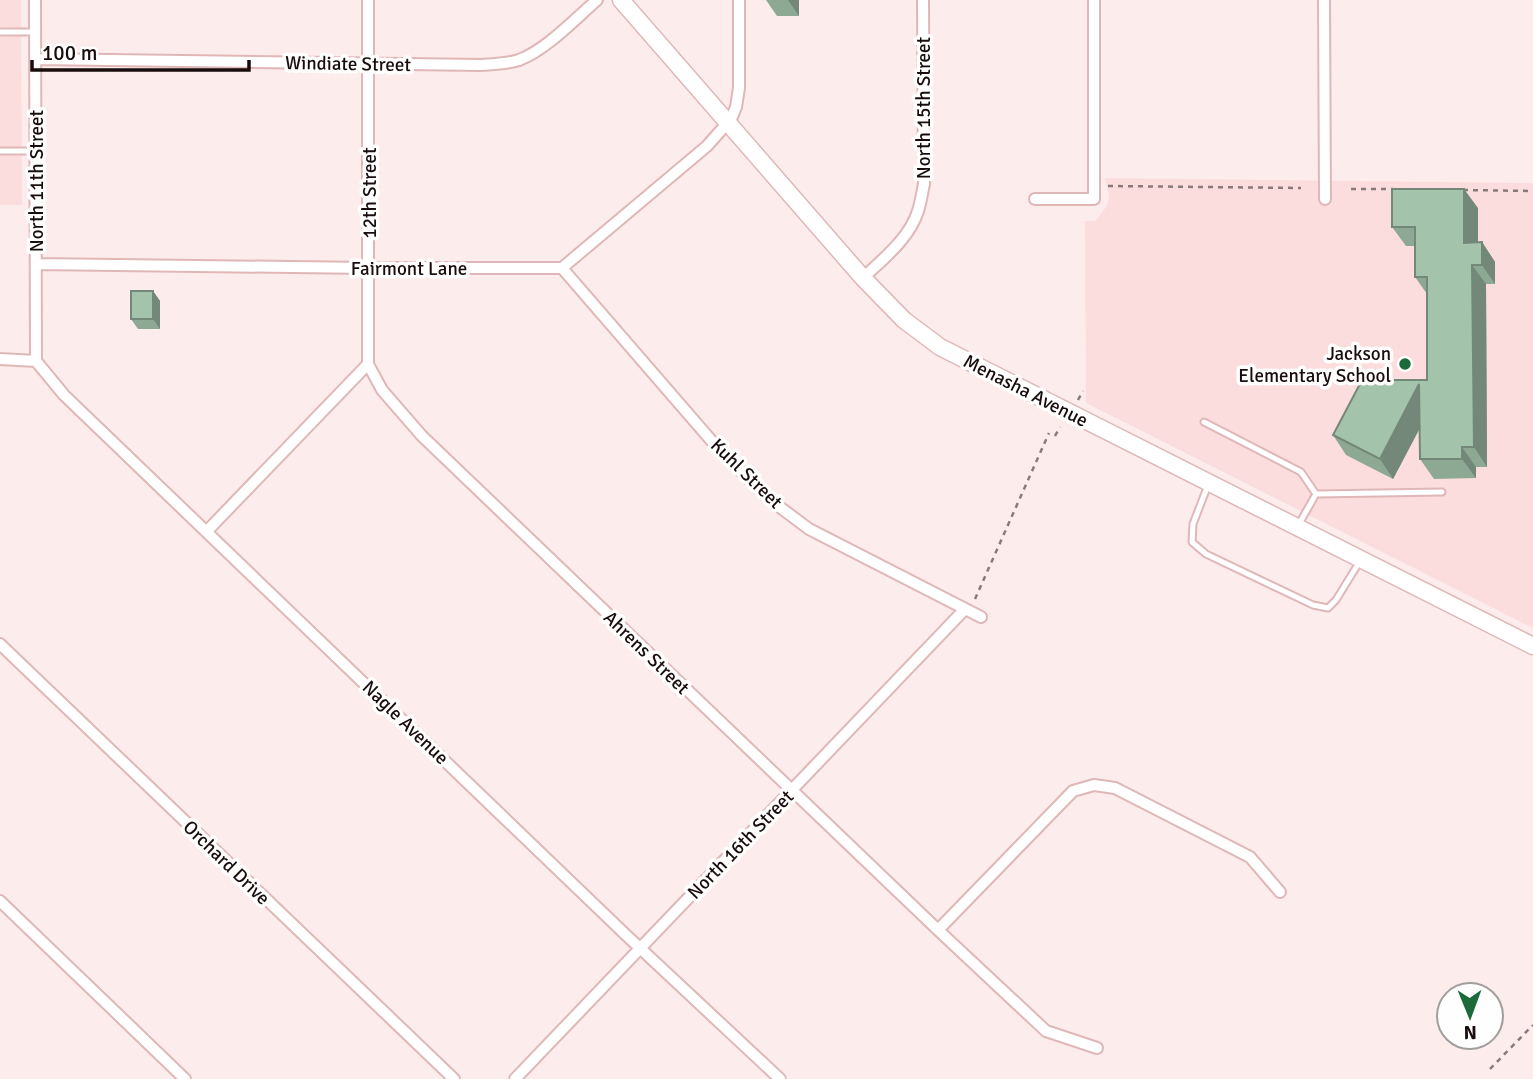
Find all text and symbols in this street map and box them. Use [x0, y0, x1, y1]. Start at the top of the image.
scale bar [32, 28, 248, 72]
street label: North 15th Street [912, 36, 936, 179]
text: 100 m [42, 40, 97, 66]
street label: Windiate Street [285, 51, 411, 77]
street label: North 11th Street [25, 109, 49, 252]
street label: 12th Street [358, 147, 382, 239]
street label: Fairmont Lane [351, 257, 467, 281]
place label: Jackson Elementary School [1238, 342, 1391, 388]
street label: Menasha Avenue [959, 349, 1092, 433]
marker: Jackson Elementary School [1397, 356, 1413, 372]
street label: Kuhl Street [705, 433, 788, 514]
street label: Ahrens Street [598, 606, 695, 700]
street label: Nagle Avenue [357, 676, 454, 770]
street label: North 16th Street [683, 785, 799, 904]
street label: Orchard Drive [178, 815, 275, 910]
north arrow [1435, 981, 1505, 1051]
text: N [1463, 1020, 1477, 1044]

